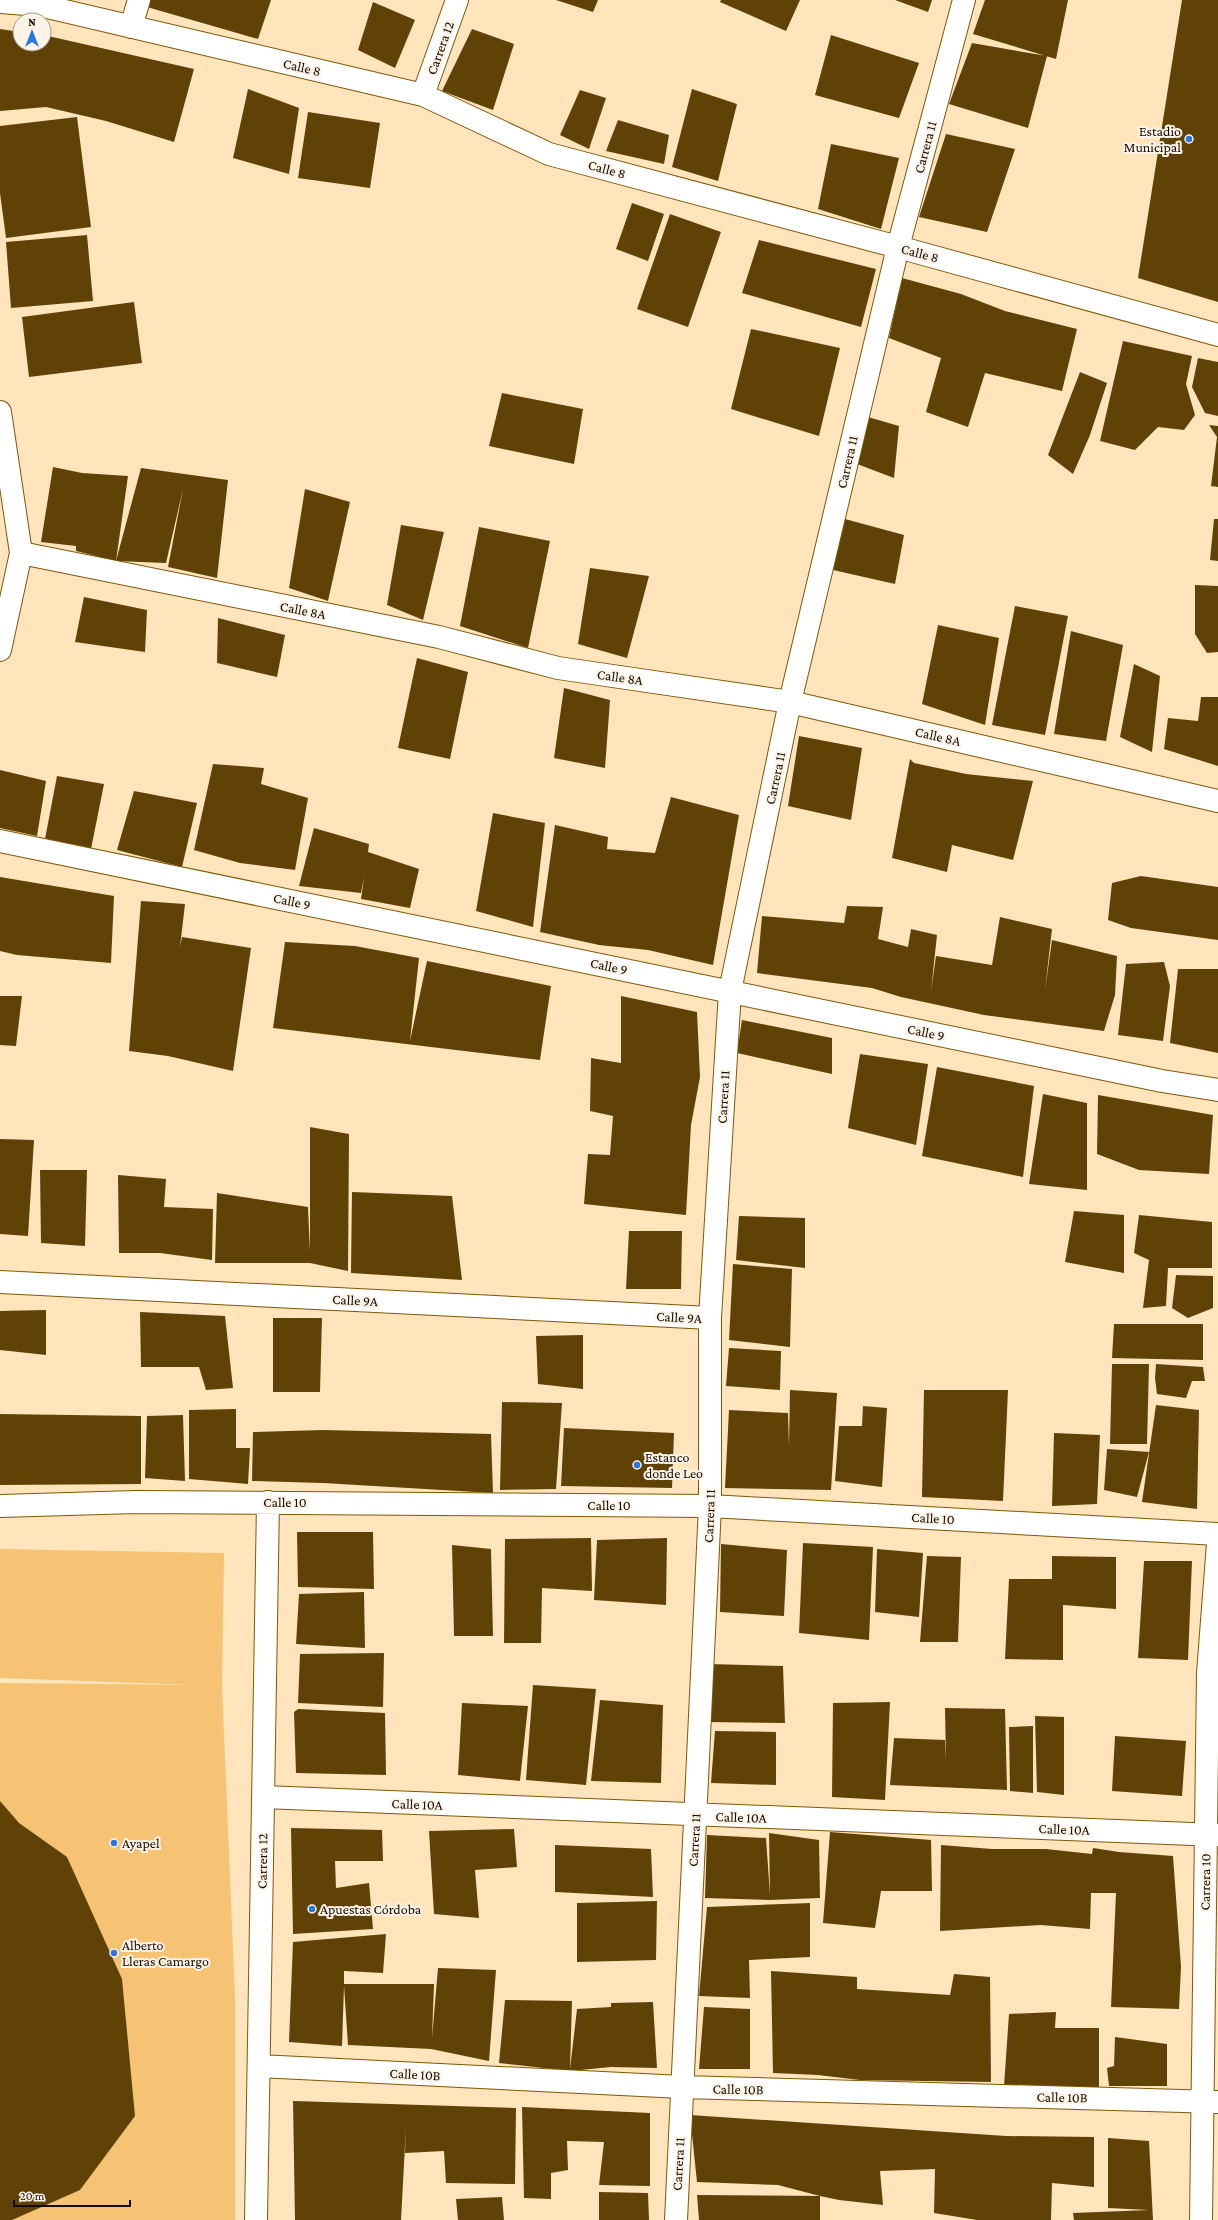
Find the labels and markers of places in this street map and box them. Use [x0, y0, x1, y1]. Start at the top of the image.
place label: Estadio Municipal [1124, 123, 1181, 155]
marker: Estadio Municipal [1184, 134, 1194, 144]
place label: Estanco donde Leo [645, 1449, 703, 1481]
marker: Estanco donde Leo [632, 1460, 642, 1470]
place label: Ayapel [122, 1835, 160, 1851]
marker: Ayapel [109, 1838, 119, 1848]
place label: Apuestas Córdoba [320, 1901, 422, 1917]
marker: Apuestas Córdoba [307, 1904, 317, 1914]
place label: Alberto Lleras Camargo [122, 1937, 209, 1969]
marker: Alberto Lleras Camargo [109, 1948, 119, 1958]

